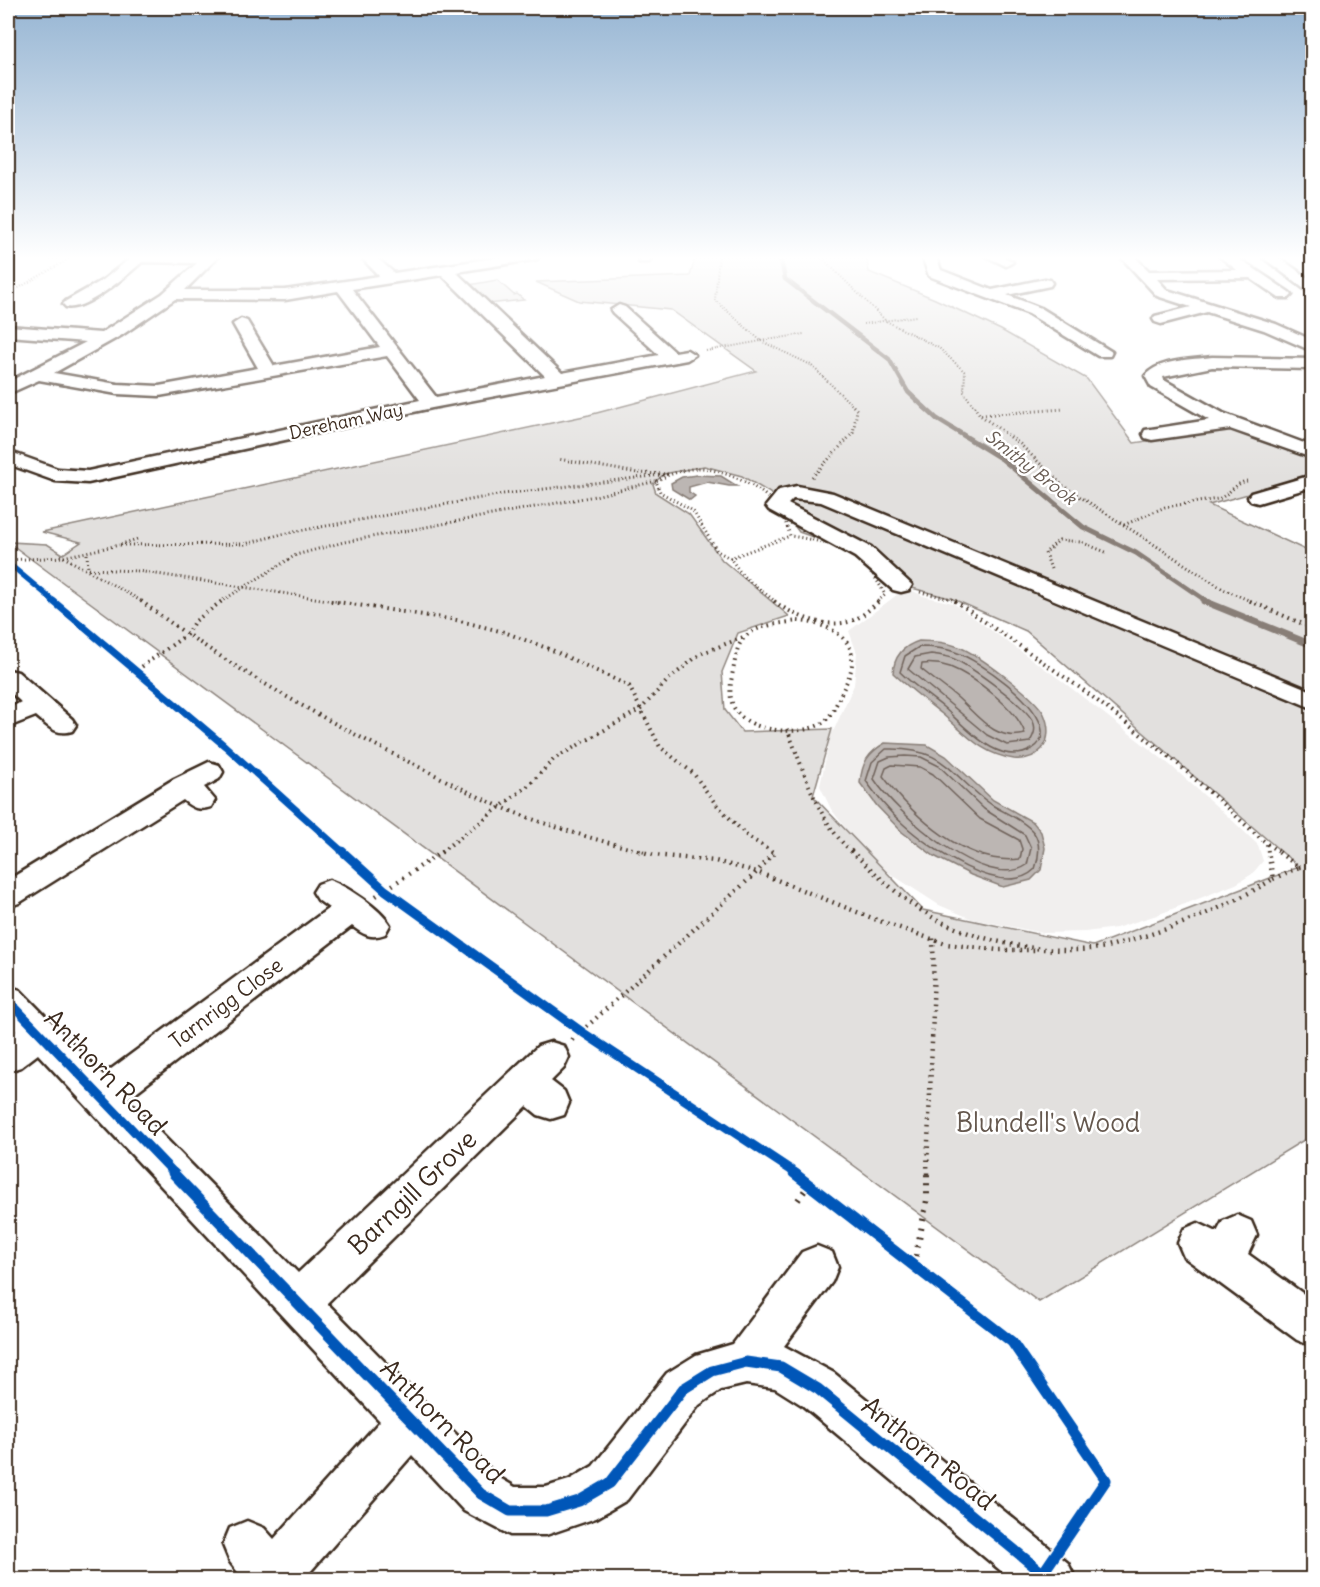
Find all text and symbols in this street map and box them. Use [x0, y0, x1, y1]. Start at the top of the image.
street label: Dereham Way [287, 398, 405, 444]
water label: Smithy Brook [981, 424, 1082, 511]
street label: Tarnrigg Close [164, 952, 288, 1054]
street label: Anthorn Road [38, 1002, 174, 1142]
park label: Blundell's Wood [956, 1106, 1140, 1139]
street label: Barngill Grove [341, 1122, 483, 1262]
street label: Anthorn Road [374, 1352, 512, 1490]
street label: Anthorn Road [855, 1389, 1003, 1517]

